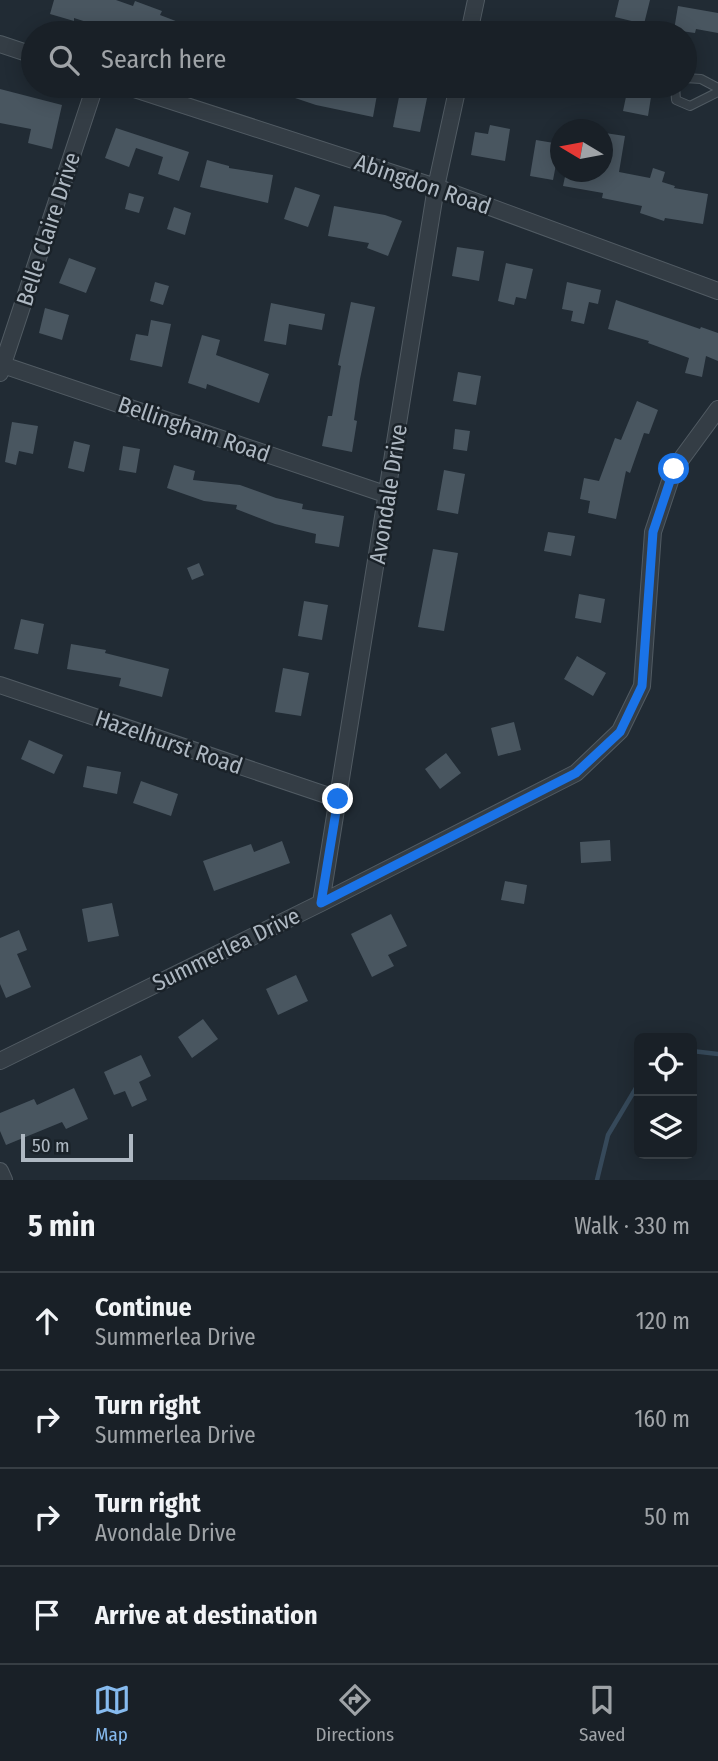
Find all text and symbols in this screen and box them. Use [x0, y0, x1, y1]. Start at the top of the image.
search box [21, 21, 697, 98]
icon: search [45, 41, 83, 79]
text: Search here [101, 44, 226, 75]
north arrow [550, 119, 613, 182]
street label: Abingdon Road [351, 148, 495, 220]
street label: Belle Claire Drive [10, 149, 86, 309]
street label: Bellingham Road [114, 390, 274, 468]
street label: Avondale Drive [363, 422, 413, 566]
route start [658, 453, 689, 484]
street label: Hazelhurst Road [92, 704, 246, 780]
route end [322, 783, 353, 814]
street label: Summerlea Drive [148, 901, 304, 997]
map controls [634, 1033, 697, 1159]
button: locate [634, 1033, 697, 1096]
button: layers [634, 1096, 697, 1159]
scale bar [21, 1131, 133, 1163]
text: 50 m [32, 1134, 70, 1157]
text: 5 min [28, 1208, 95, 1244]
text: Walk · 330 m [574, 1212, 690, 1240]
text: Continue [95, 1292, 192, 1323]
icon: ahead [28, 1302, 66, 1340]
text: 120 m [636, 1307, 690, 1335]
text: Summerlea Drive [95, 1323, 256, 1351]
text: Turn right [95, 1390, 201, 1421]
icon: right [28, 1400, 66, 1438]
text: 160 m [635, 1405, 690, 1433]
text: Summerlea Drive [95, 1421, 256, 1449]
text: Turn right [95, 1488, 201, 1519]
icon: right [28, 1498, 66, 1536]
text: 50 m [644, 1503, 690, 1531]
text: Avondale Drive [95, 1519, 236, 1547]
icon: arrive [28, 1596, 66, 1634]
text: Arrive at destination [95, 1600, 318, 1631]
tab: Map [93, 1681, 131, 1746]
tab: Directions [316, 1681, 394, 1746]
tab: Saved [579, 1681, 625, 1746]

